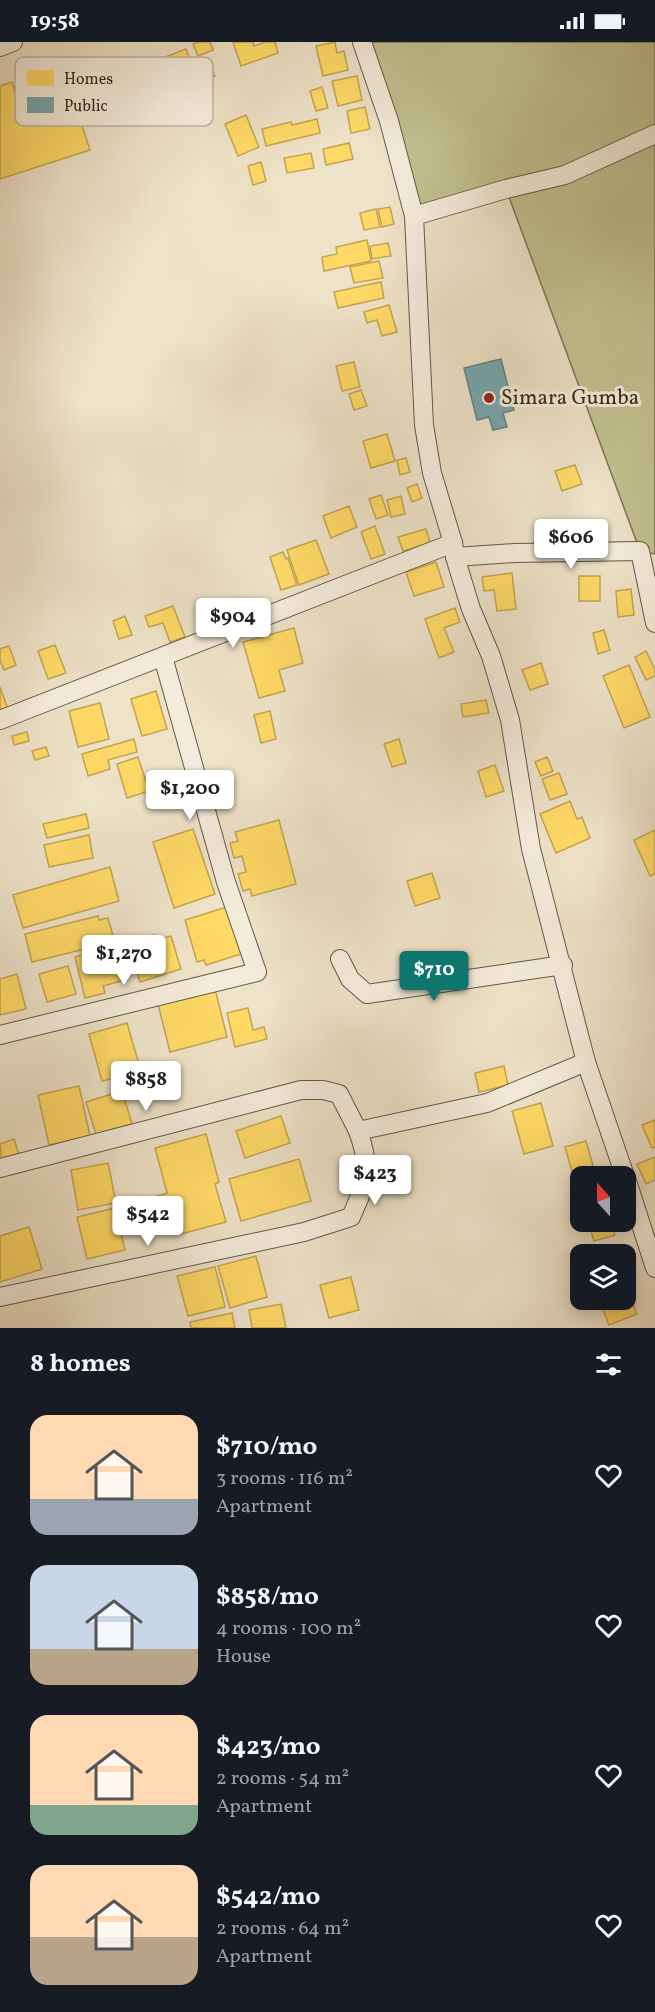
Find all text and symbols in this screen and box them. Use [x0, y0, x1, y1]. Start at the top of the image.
text: 19:58 [30, 6, 80, 37]
legend [15, 57, 213, 126]
text: Homes [64, 69, 113, 91]
text: Public [64, 96, 108, 118]
place label: Simara Gumba [501, 384, 639, 413]
marker: Simara Gumba [482, 391, 496, 405]
pin: $606 [535, 519, 607, 570]
text: $606 [548, 524, 594, 552]
pin: $904 [197, 598, 269, 649]
text: $904 [210, 603, 256, 631]
pin: $1,200 [141, 770, 239, 821]
text: $1,200 [160, 775, 220, 803]
pin: $1,270 [75, 935, 173, 986]
text: $1,270 [96, 940, 152, 968]
pin: $710 [398, 951, 470, 1002]
text: $710 [413, 956, 455, 984]
pin: $858 [110, 1061, 182, 1112]
text: $858 [125, 1066, 167, 1094]
pin: $423 [339, 1155, 411, 1206]
text: $423 [353, 1160, 397, 1188]
north arrow [570, 1166, 636, 1232]
map controls [570, 1166, 636, 1310]
pin: $542 [112, 1196, 184, 1247]
text: $542 [126, 1201, 170, 1229]
button: layers [570, 1244, 636, 1310]
text: 8 homes [30, 1346, 131, 1382]
icon: filters [592, 1348, 625, 1381]
text: $710/mo [216, 1429, 317, 1465]
icon: home [78, 1439, 150, 1511]
icon: heart [592, 1459, 625, 1492]
text: 3 rooms · 116 m² [216, 1465, 353, 1493]
text: Apartment [216, 1493, 312, 1521]
text: $858/mo [216, 1579, 319, 1615]
icon: home [78, 1589, 150, 1661]
icon: heart [592, 1609, 625, 1642]
text: 4 rooms · 100 m² [216, 1615, 361, 1643]
text: House [216, 1643, 271, 1671]
text: $423/mo [216, 1729, 321, 1765]
icon: home [78, 1739, 150, 1811]
icon: heart [592, 1759, 625, 1792]
text: 2 rooms · 54 m² [216, 1765, 349, 1793]
text: Apartment [216, 1793, 312, 1821]
text: $542/mo [216, 1879, 320, 1915]
icon: home [78, 1889, 150, 1961]
icon: heart [592, 1909, 625, 1942]
text: 2 rooms · 64 m² [216, 1915, 349, 1943]
text: Apartment [216, 1943, 312, 1971]

